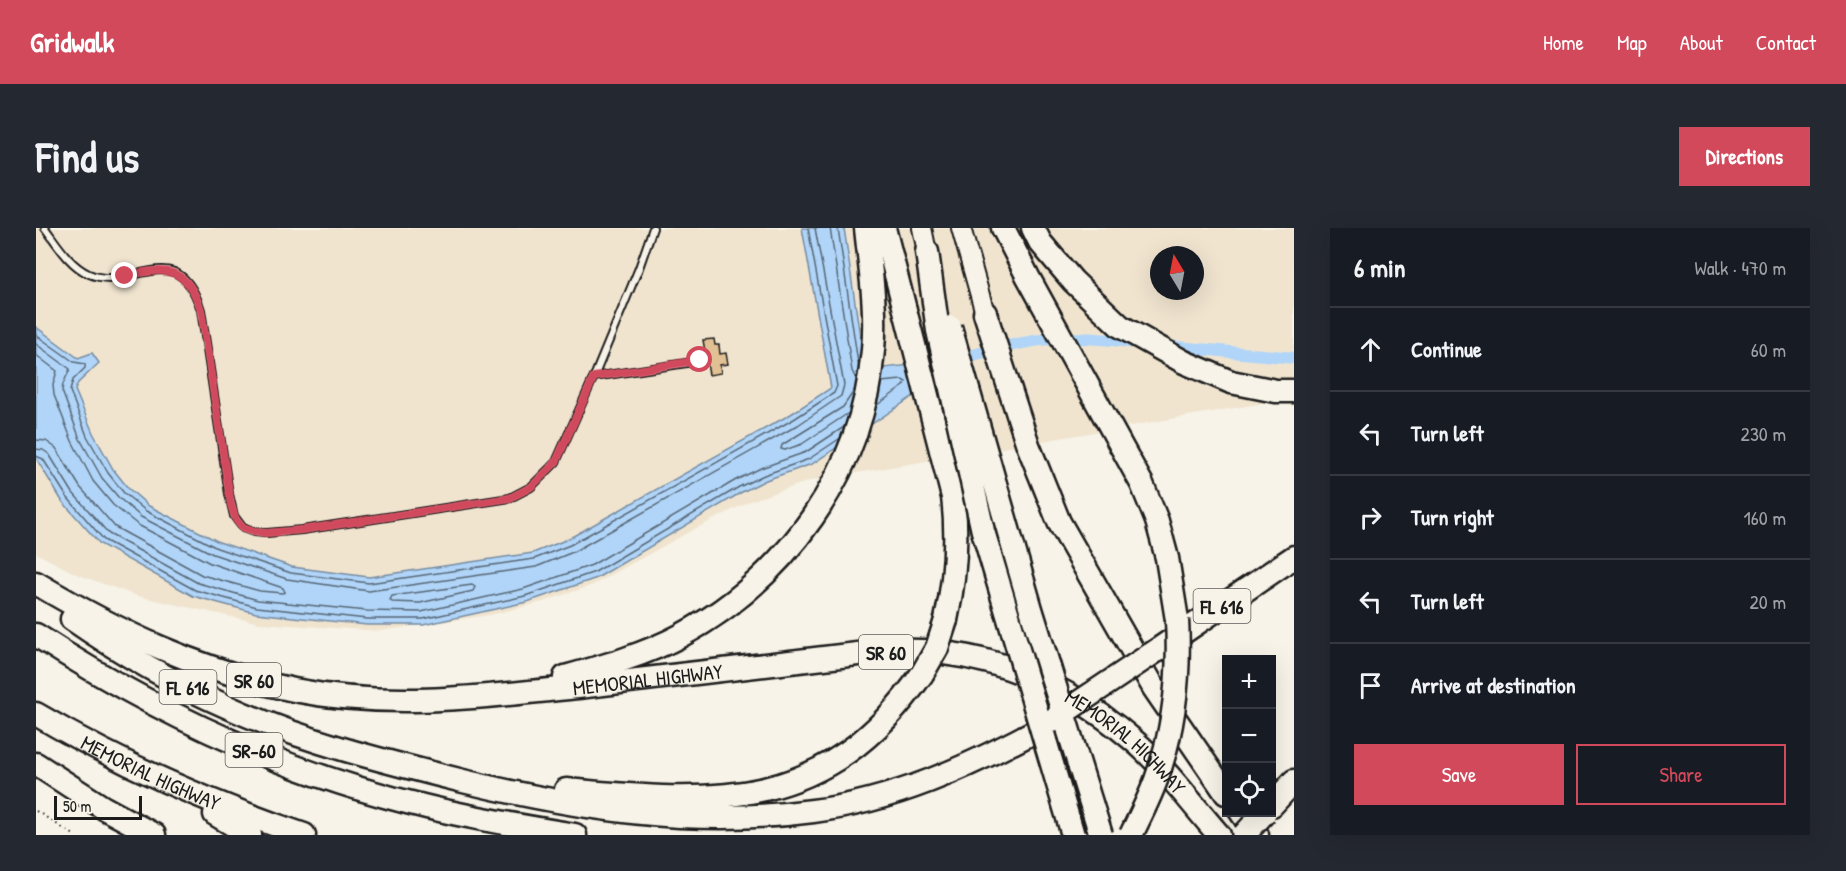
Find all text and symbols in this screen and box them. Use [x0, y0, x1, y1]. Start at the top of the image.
text: Gridwalk [30, 23, 114, 61]
text: Home [1543, 28, 1584, 57]
text: Map [1617, 28, 1647, 57]
text: About [1680, 28, 1723, 57]
text: Contact [1756, 28, 1816, 57]
button: Directions [1679, 127, 1810, 186]
text: Find us [36, 128, 139, 185]
north arrow [1150, 246, 1204, 300]
text: 6 min [1354, 250, 1406, 285]
text: Walk · 470 m [1694, 254, 1786, 281]
route end [111, 262, 137, 288]
icon: ahead [1354, 333, 1387, 366]
text: Continue [1411, 334, 1482, 364]
text: 60 m [1751, 336, 1786, 363]
route start [686, 346, 712, 372]
icon: left [1354, 417, 1387, 450]
text: Turn left [1411, 418, 1484, 448]
text: 230 m [1741, 420, 1786, 447]
icon: right [1354, 501, 1387, 534]
text: Turn right [1411, 502, 1494, 532]
text: 160 m [1744, 504, 1786, 531]
icon: left [1354, 585, 1387, 618]
text: Turn left [1411, 586, 1484, 616]
text: 20 m [1749, 588, 1786, 615]
road number: FL 616 [1194, 589, 1250, 623]
road number: SR 60 [859, 635, 913, 669]
map controls [1222, 655, 1276, 817]
button: + [1222, 655, 1276, 709]
street label: MEMORIAL HIGHWAY [571, 656, 725, 702]
road number: SR 60 [227, 663, 281, 697]
icon: arrive [1354, 669, 1387, 702]
road number: FL 616 [160, 670, 216, 704]
text: Arrive at destination [1411, 670, 1576, 700]
street label: MEMORIAL HIGHWAY [1060, 682, 1193, 800]
button: − [1222, 709, 1276, 763]
street label: MEMORIAL HIGHWAY [76, 728, 225, 817]
road number: SR-60 [226, 733, 282, 767]
button: Save [1354, 744, 1564, 805]
button: Share [1576, 744, 1786, 805]
button: locate [1222, 763, 1276, 817]
scale bar [54, 793, 142, 820]
text: 50 m [63, 795, 92, 817]

